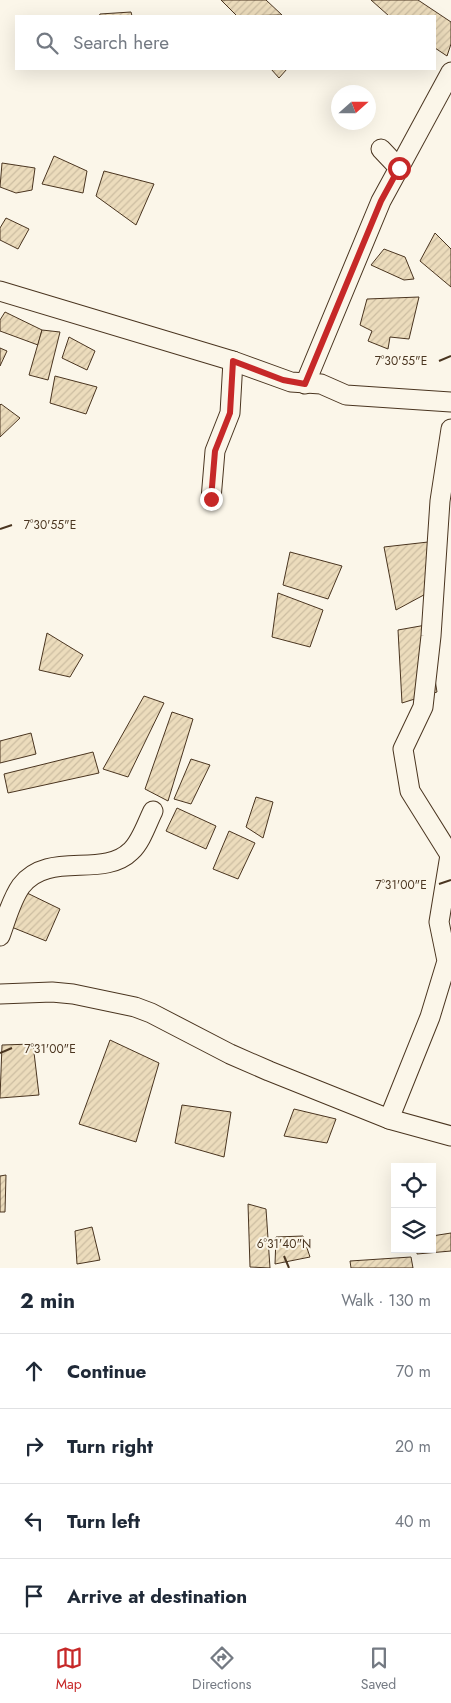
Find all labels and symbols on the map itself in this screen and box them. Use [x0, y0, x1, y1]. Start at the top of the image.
north arrow [331, 85, 376, 130]
route start [388, 157, 411, 180]
text: 7°30'55"E [375, 352, 427, 370]
route end [200, 488, 223, 511]
text: 7°30'55"E [24, 516, 76, 534]
text: 7°31'00"E [375, 876, 427, 894]
text: 7°31'00"E [24, 1040, 76, 1058]
text: 6°31'40"N [257, 1235, 311, 1253]

